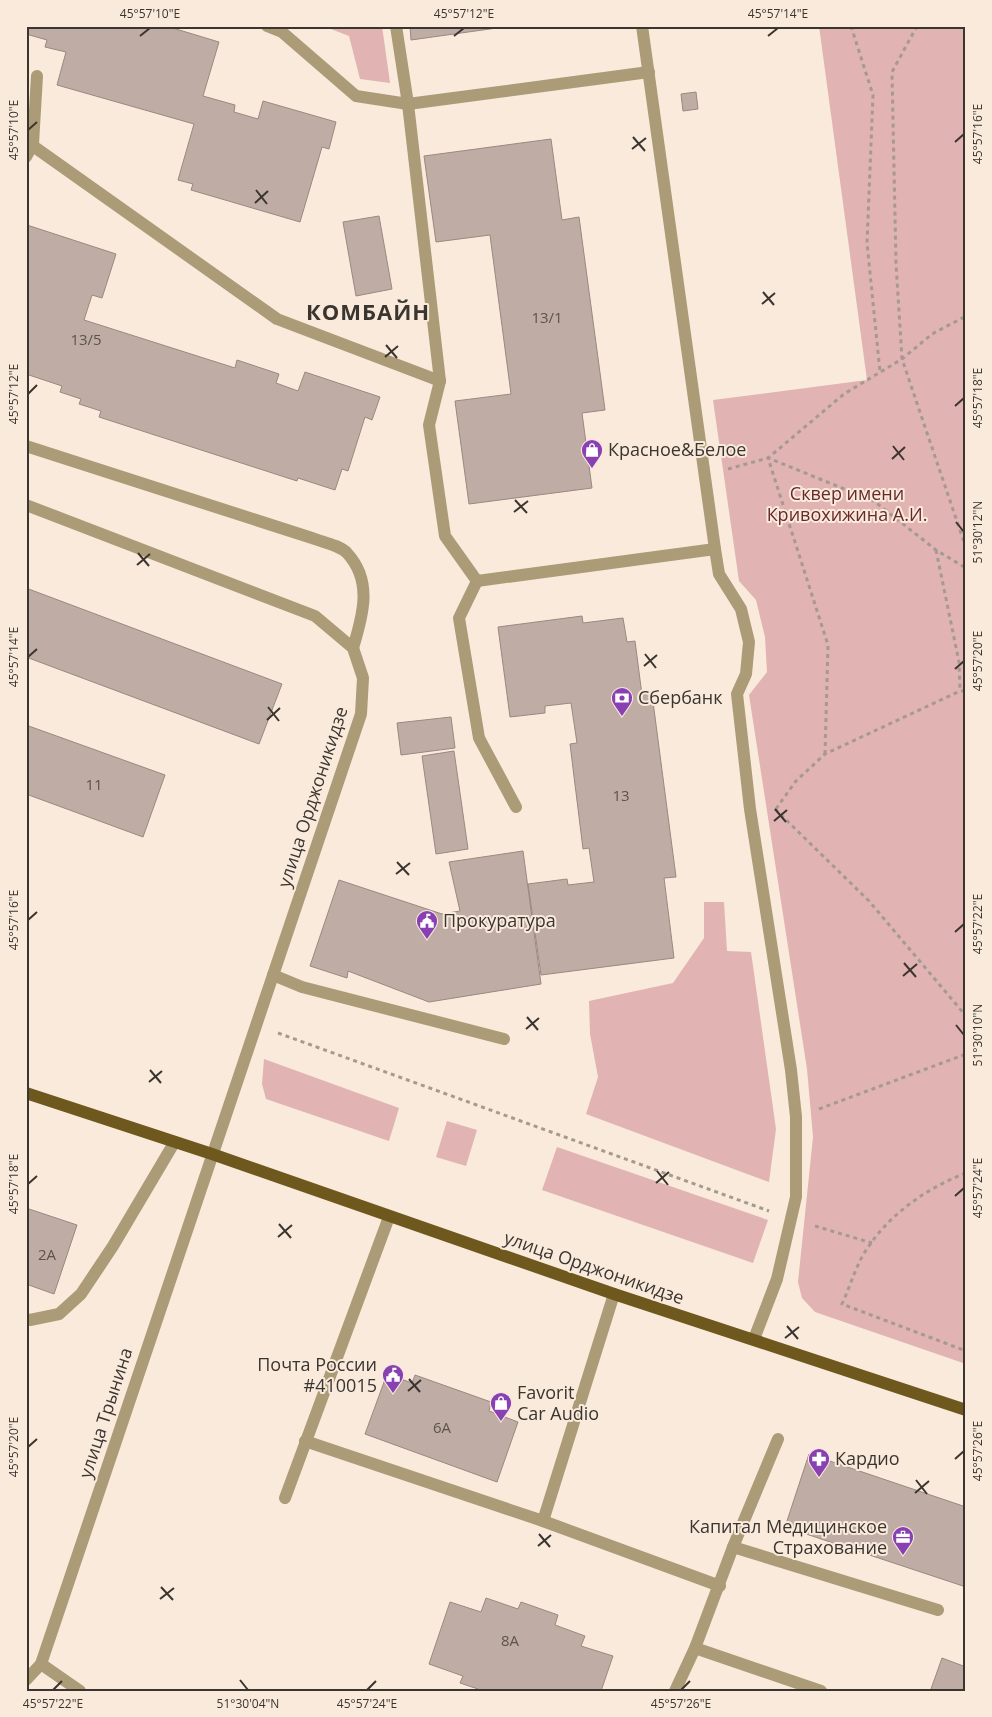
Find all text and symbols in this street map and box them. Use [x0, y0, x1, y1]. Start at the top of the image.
text: 45°57'10"E [120, 5, 180, 22]
text: 45°57'12"E [434, 5, 494, 22]
text: 45°57'14"E [748, 5, 808, 22]
text: 45°57'10"E [5, 100, 22, 160]
text: 45°57'16"E [969, 104, 986, 164]
district label: КОМБАЙН [306, 296, 430, 326]
house number: 13/1 [531, 307, 563, 327]
house number: 13/5 [70, 329, 102, 349]
text: 45°57'12"E [5, 364, 22, 424]
text: 45°57'18"E [969, 368, 986, 428]
place label: Красное&Белое [608, 437, 746, 461]
shop icon: Красное&Белое [580, 438, 604, 469]
park label: Сквер имени Кривохижина А.И. [767, 481, 927, 526]
text: 51°30'12"N [969, 501, 986, 563]
text: 45°57'14"E [5, 627, 22, 687]
text: 45°57'20"E [969, 631, 986, 691]
place label: Сбербанк [638, 685, 723, 709]
bank icon: Сбербанк [610, 686, 634, 717]
street label: улица Орджоникидзе [271, 703, 353, 890]
house number: 11 [85, 774, 103, 794]
house number: 13 [612, 785, 630, 805]
text: 45°57'16"E [5, 890, 22, 950]
text: 45°57'22"E [969, 894, 986, 954]
place label: Прокуратура [443, 908, 556, 932]
public building icon: Прокуратура [415, 909, 439, 940]
text: 51°30'10"N [969, 1004, 986, 1066]
text: 45°57'18"E [5, 1154, 22, 1214]
text: 45°57'24"E [969, 1158, 986, 1218]
street label: улица Орджоникидзе [501, 1225, 688, 1309]
house number: 2А [38, 1244, 57, 1264]
street label: улица Трынина [73, 1344, 137, 1481]
place label: Почта России #410015 [257, 1352, 377, 1397]
public building icon: Почта России #410015 [381, 1363, 405, 1394]
place label: Favorit Car Audio [517, 1380, 599, 1425]
shop icon: Favorit Car Audio [489, 1391, 513, 1422]
text: 45°57'20"E [5, 1417, 22, 1477]
house number: 6А [433, 1417, 452, 1437]
text: 45°57'26"E [969, 1421, 986, 1481]
place label: Кардио [835, 1446, 900, 1470]
pharmacy icon: Кардио [807, 1447, 831, 1478]
place label: Капитал Медицинское Страхование [689, 1514, 887, 1559]
office icon: Капитал Медицинское Страхование [891, 1525, 915, 1556]
house number: 8А [501, 1630, 520, 1650]
text: 45°57'22"E [23, 1695, 83, 1712]
text: 51°30'04"N [217, 1695, 279, 1712]
text: 45°57'24"E [337, 1695, 397, 1712]
text: 45°57'26"E [651, 1695, 711, 1712]

